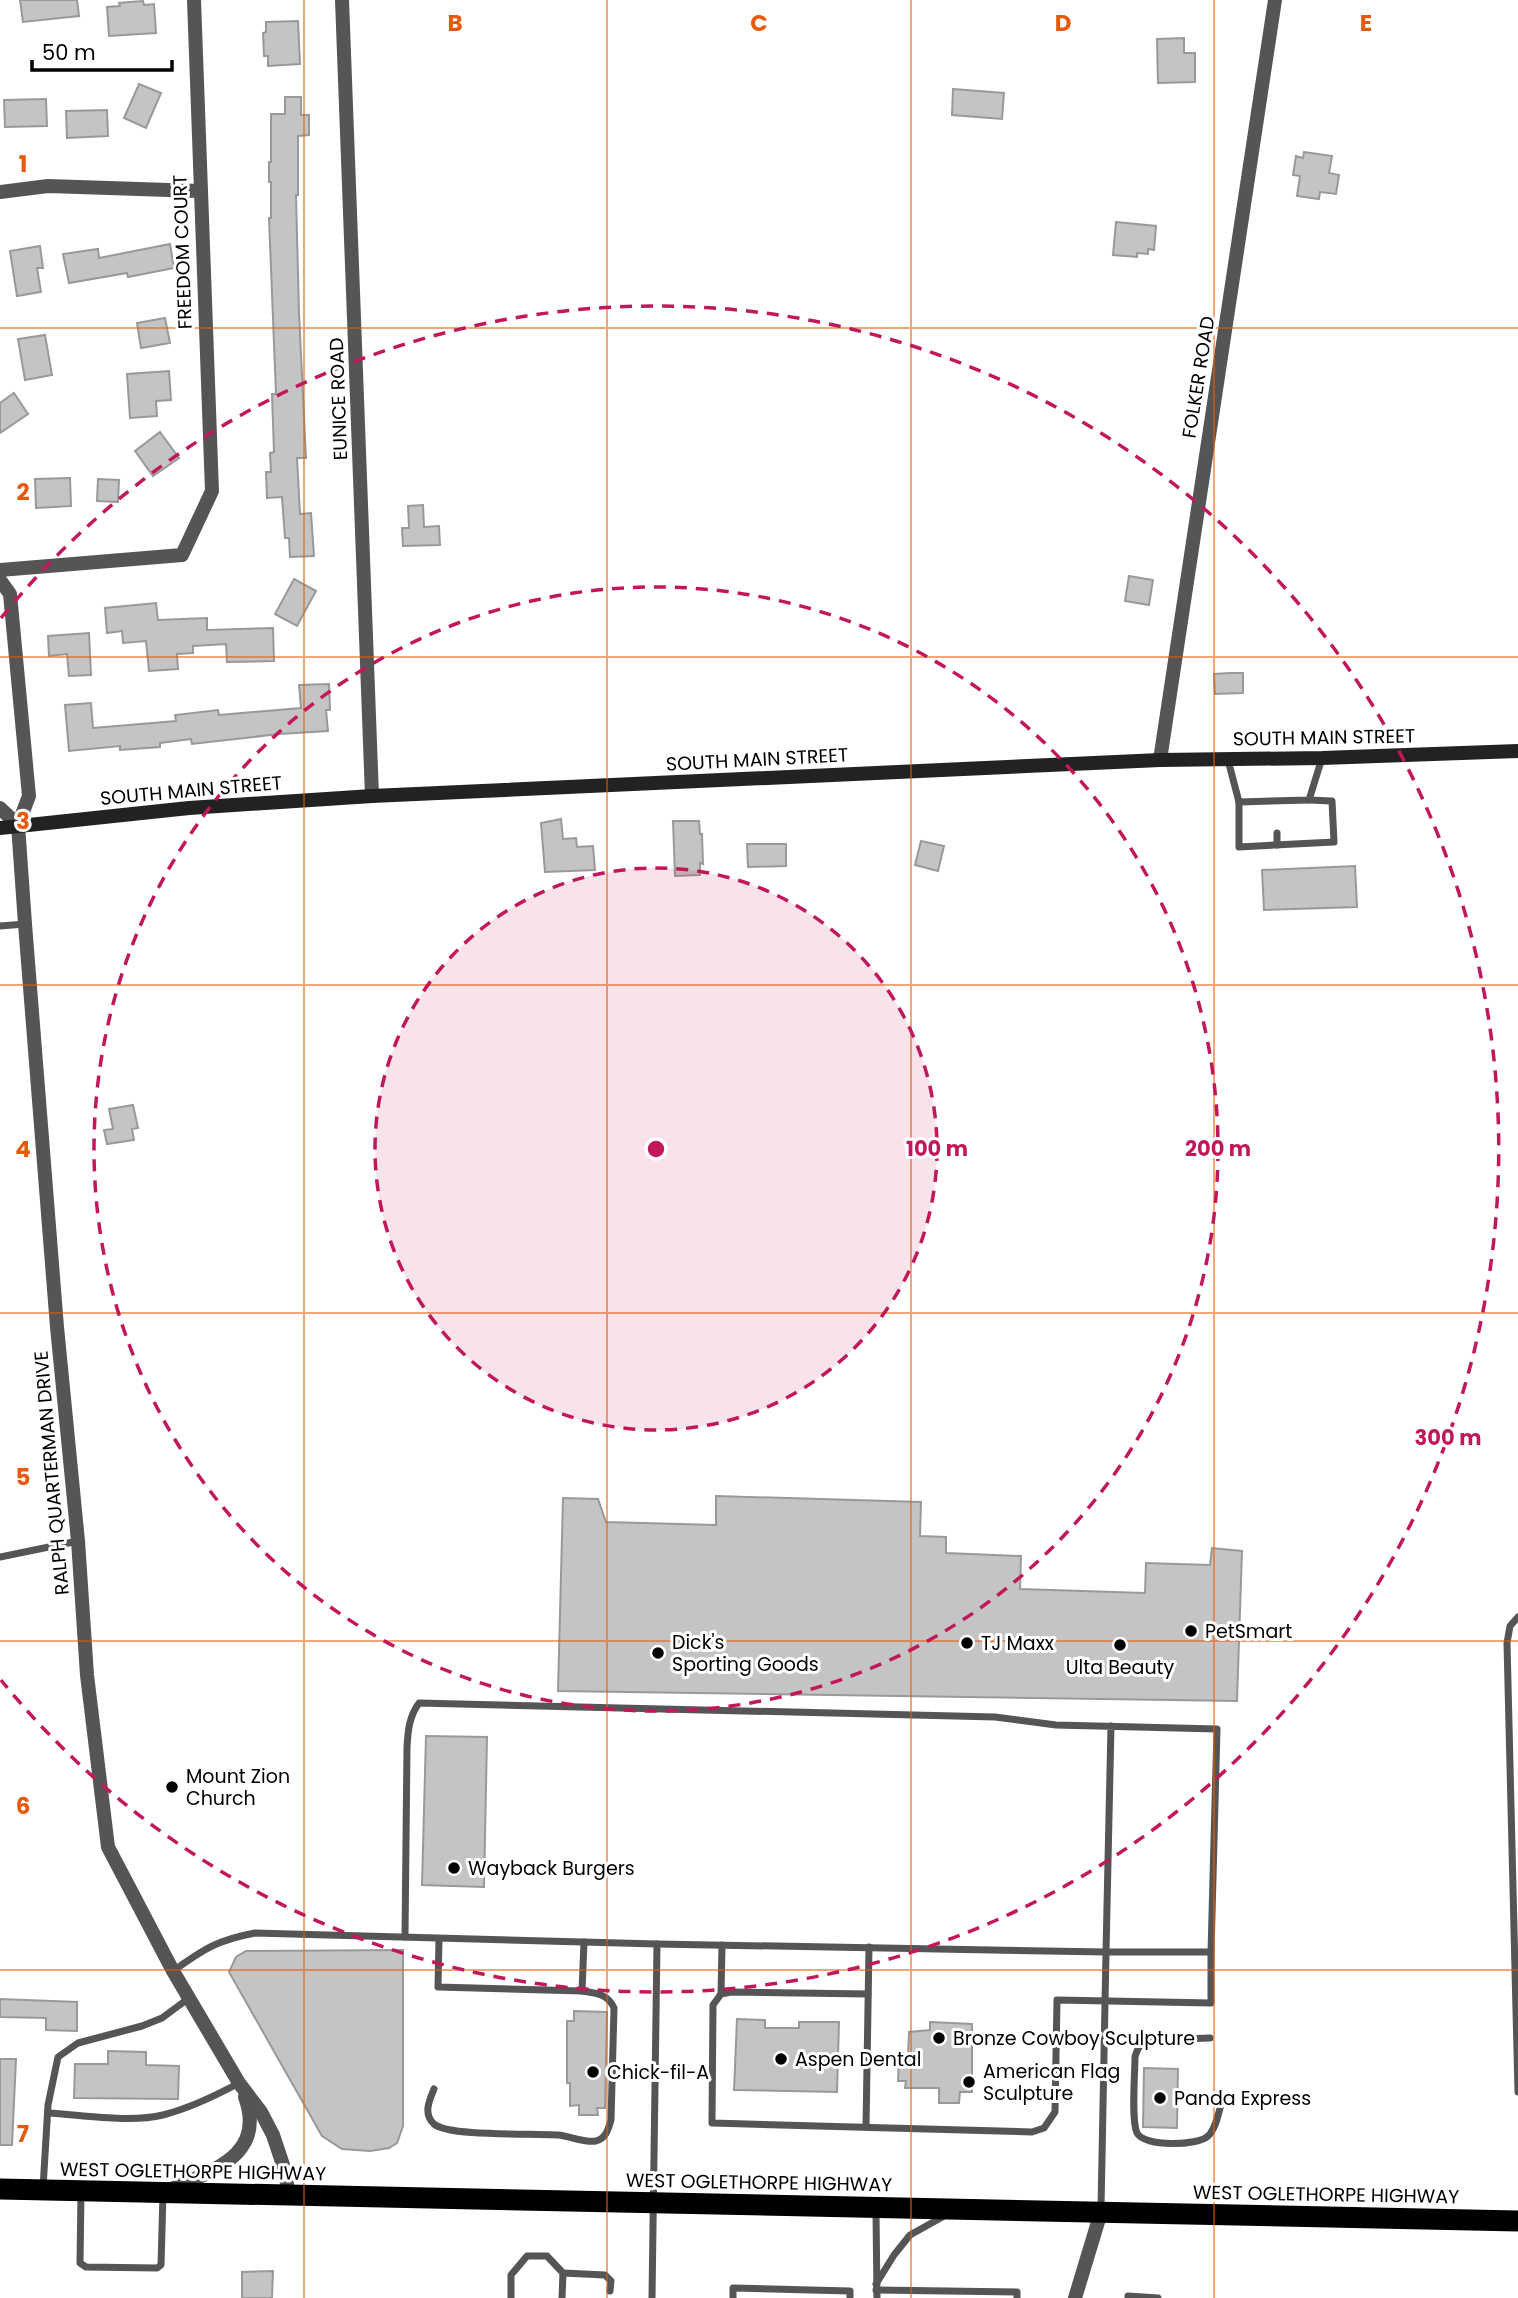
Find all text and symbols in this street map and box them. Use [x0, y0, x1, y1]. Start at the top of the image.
text: B [447, 7, 463, 39]
text: C [750, 7, 768, 39]
text: D [1055, 7, 1071, 39]
text: E [1360, 7, 1372, 39]
scale bar [32, 28, 172, 72]
text: 50 m [42, 38, 96, 67]
text: 1 [19, 148, 27, 180]
street label: FREEDOM COURT [166, 174, 199, 330]
street label: FOLKER ROAD [1176, 314, 1221, 440]
street label: EUNICE ROAD [323, 337, 354, 461]
text: 2 [16, 476, 30, 508]
street label: SOUTH MAIN STREET [1233, 722, 1415, 753]
street label: SOUTH MAIN STREET [665, 741, 849, 778]
street label: SOUTH MAIN STREET [99, 769, 283, 812]
text: 3 [16, 805, 30, 837]
text: 4 [15, 1133, 31, 1165]
text: 100 m [906, 1134, 968, 1163]
text: 200 m [1185, 1134, 1251, 1163]
centre of rings [644, 1137, 668, 1161]
street label: RALPH QUARTERMAN DRIVE [27, 1350, 76, 1596]
text: 300 m [1415, 1423, 1481, 1452]
text: 5 [16, 1461, 30, 1493]
place label: PetSmart [1205, 1618, 1292, 1645]
marker: PetSmart [1183, 1623, 1199, 1639]
place label: Dick's Sporting Goods [672, 1629, 819, 1678]
place label: TJ Maxx [981, 1630, 1054, 1657]
marker: TJ Maxx [959, 1635, 975, 1651]
marker: Ulta Beauty [1112, 1637, 1128, 1653]
marker: Dick's Sporting Goods [650, 1645, 666, 1661]
place label: Ulta Beauty [1066, 1654, 1174, 1681]
place label: Mount Zion Church [186, 1763, 290, 1812]
marker: Mount Zion Church [164, 1779, 180, 1795]
text: 6 [16, 1790, 30, 1822]
place label: Wayback Burgers [468, 1855, 635, 1882]
marker: Wayback Burgers [446, 1860, 462, 1876]
place label: Bronze Cowboy Sculpture [953, 2025, 1195, 2052]
marker: Bronze Cowboy Sculpture [931, 2030, 947, 2046]
place label: Aspen Dental [795, 2046, 921, 2073]
marker: Aspen Dental [773, 2051, 789, 2067]
place label: American Flag Sculpture [983, 2058, 1120, 2107]
place label: Chick-fil-A [607, 2059, 709, 2086]
marker: Chick-fil-A [585, 2064, 601, 2080]
marker: American Flag Sculpture [961, 2074, 977, 2090]
place label: Panda Express [1174, 2085, 1311, 2112]
marker: Panda Express [1152, 2090, 1168, 2106]
text: 7 [17, 2118, 29, 2150]
street label: WEST OGLETHORPE HIGHWAY [60, 2156, 326, 2187]
street label: WEST OGLETHORPE HIGHWAY [626, 2167, 892, 2198]
street label: WEST OGLETHORPE HIGHWAY [1193, 2179, 1459, 2210]

